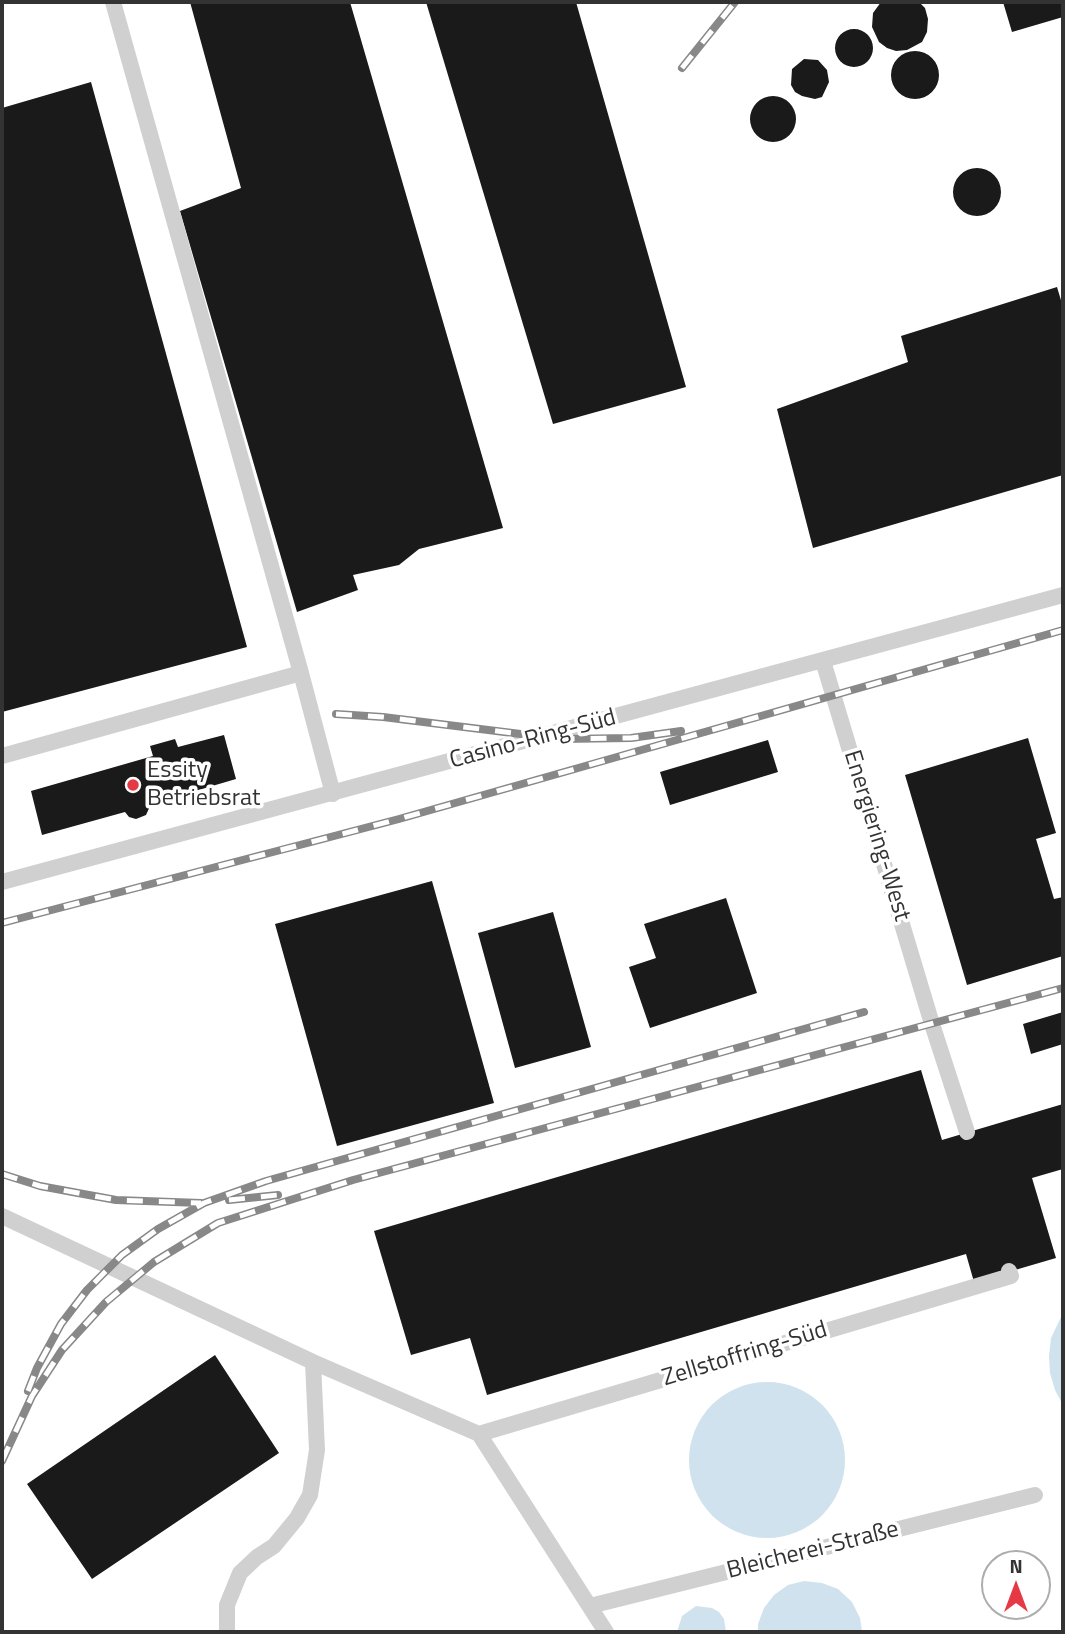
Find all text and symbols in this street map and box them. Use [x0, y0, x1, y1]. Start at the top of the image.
street label: Casino-Ring-Süd [447, 704, 619, 776]
street label: Energiering-West [836, 747, 916, 925]
place label: Essity Betriebsrat [147, 757, 260, 813]
marker: Essity Betriebsrat [125, 777, 141, 793]
street label: Zellstoffring-Süd [659, 1316, 831, 1394]
street label: Bleicherei-Straße [724, 1516, 902, 1586]
north arrow [981, 1550, 1051, 1620]
text: N [1009, 1551, 1023, 1580]

